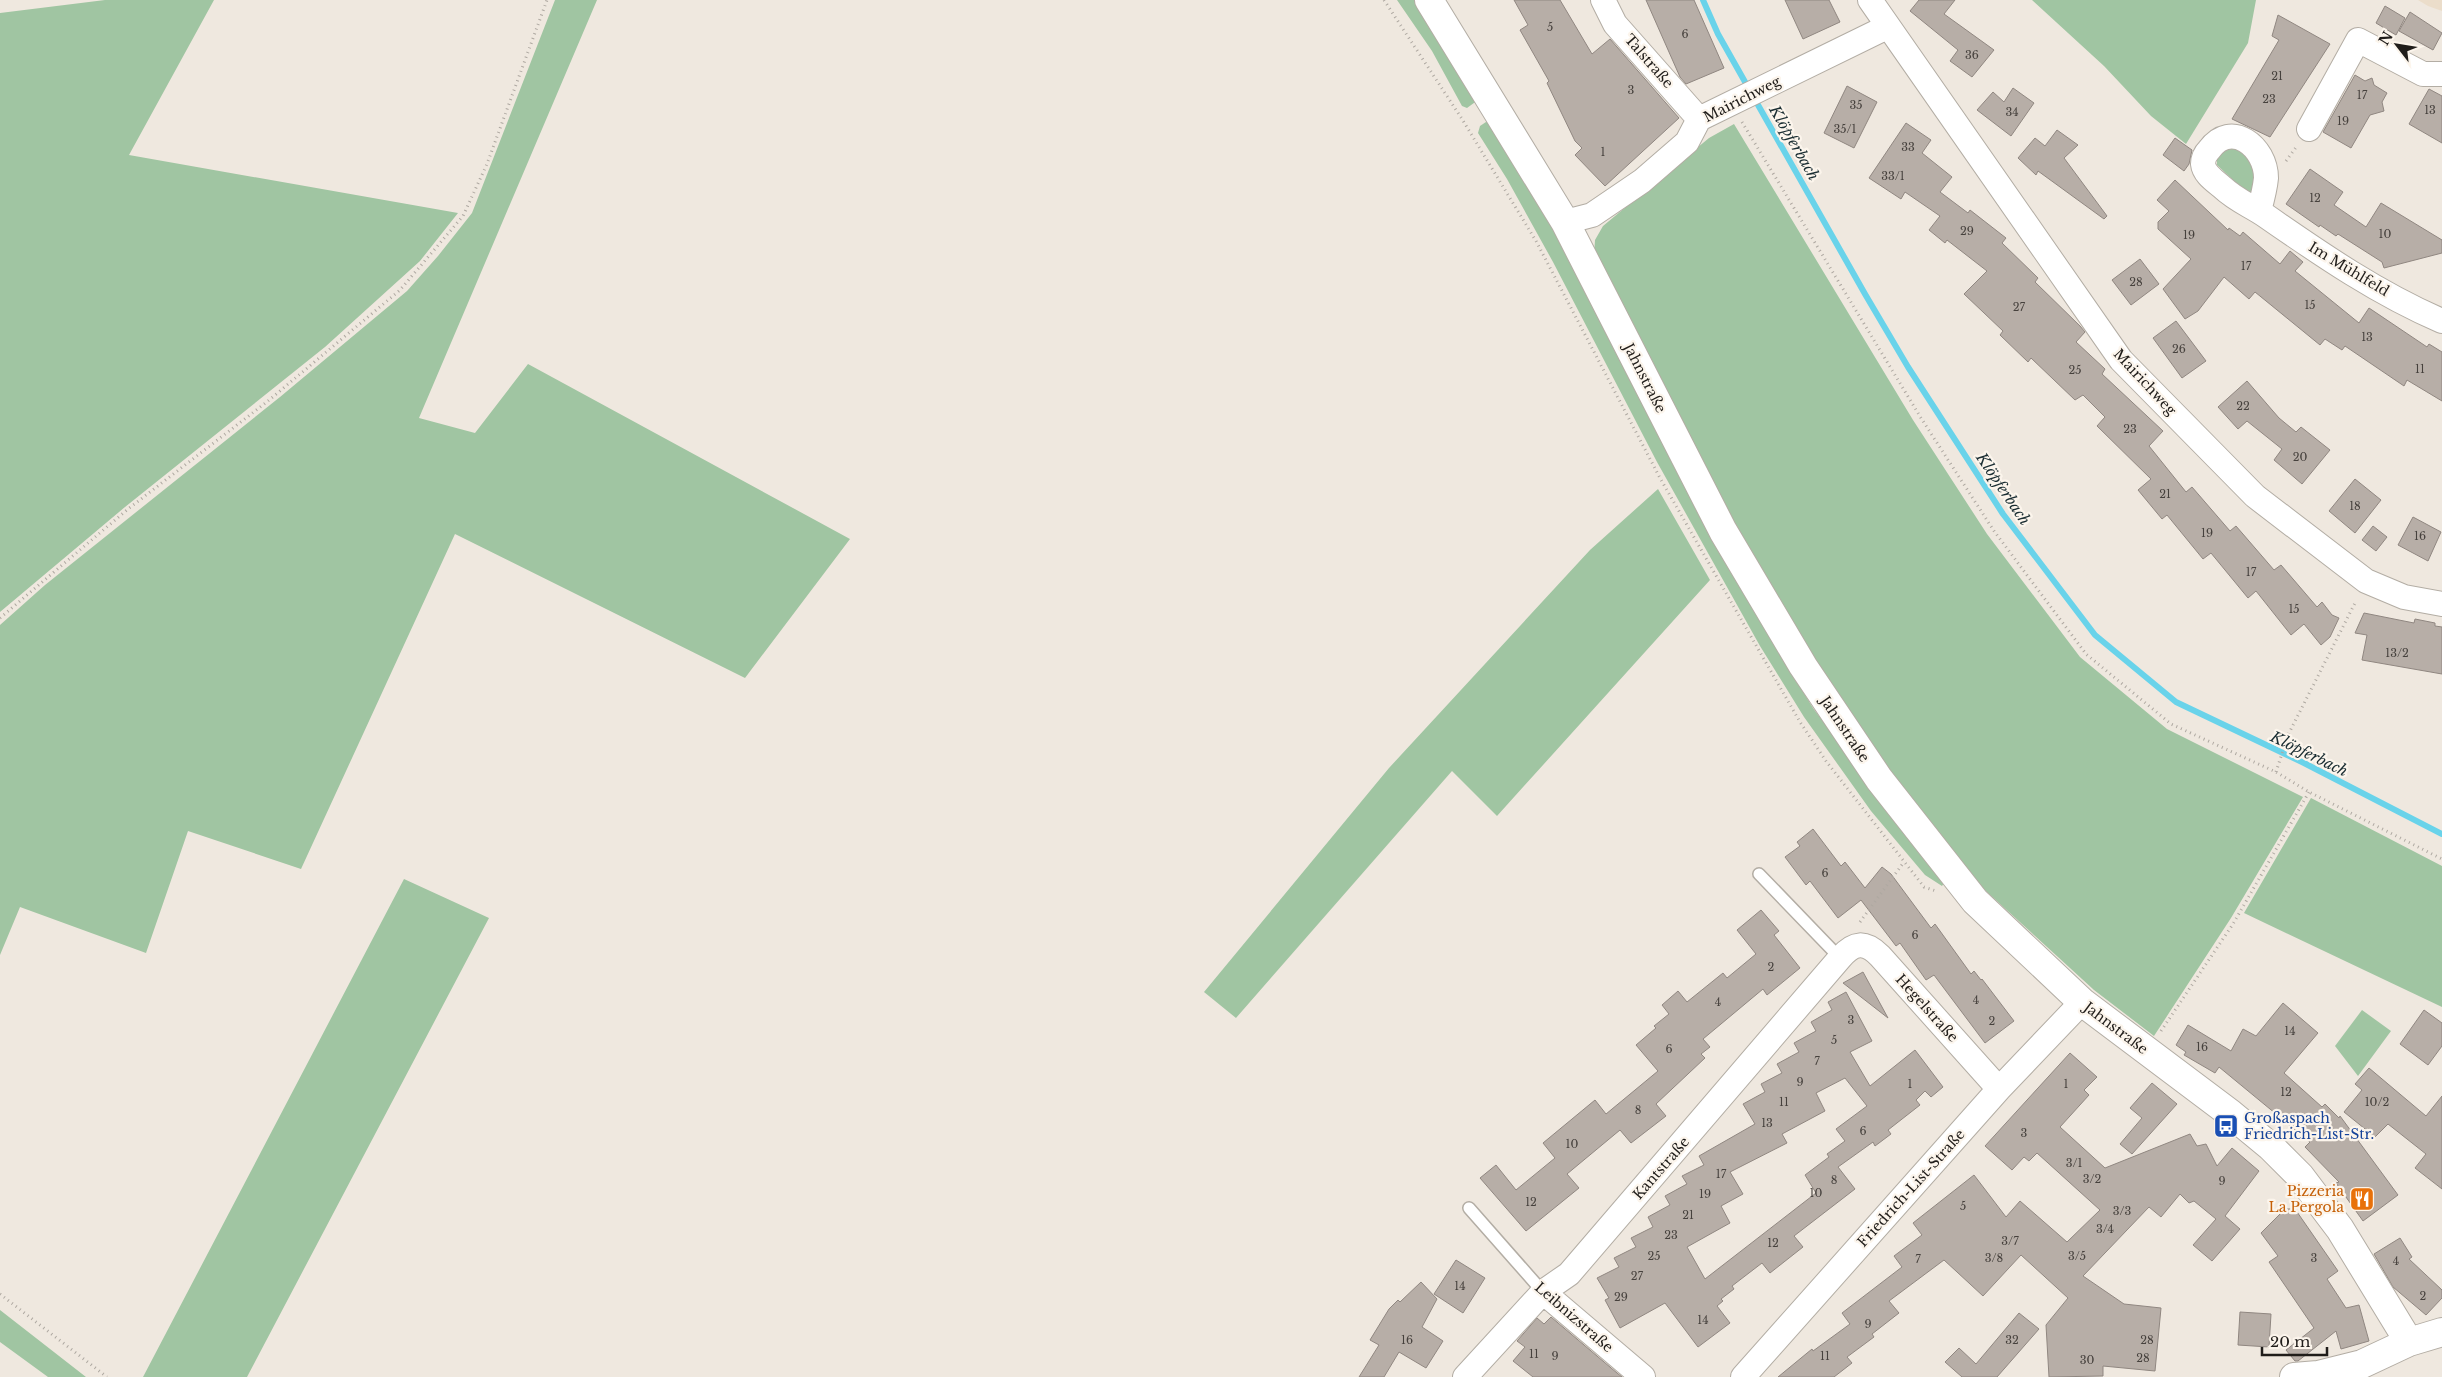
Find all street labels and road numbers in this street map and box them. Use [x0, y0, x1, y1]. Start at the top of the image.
street label: Talstraße [1621, 30, 1677, 92]
street label: Mairichweg [1700, 72, 1784, 126]
street label: Im Mühlfeld [2305, 238, 2393, 300]
street label: Jahnstraße [1619, 338, 1670, 416]
street label: Mairichweg [2110, 345, 2181, 419]
street label: Jahnstraße [1815, 691, 1874, 765]
street label: Hegelstraße [1892, 970, 1962, 1046]
street label: Jahnstraße [2079, 997, 2152, 1058]
street label: Friedrich-List-Straße [1853, 1125, 1969, 1251]
street label: Kantstraße [1629, 1133, 1693, 1203]
street label: Leibnizstraße [1531, 1278, 1617, 1356]

